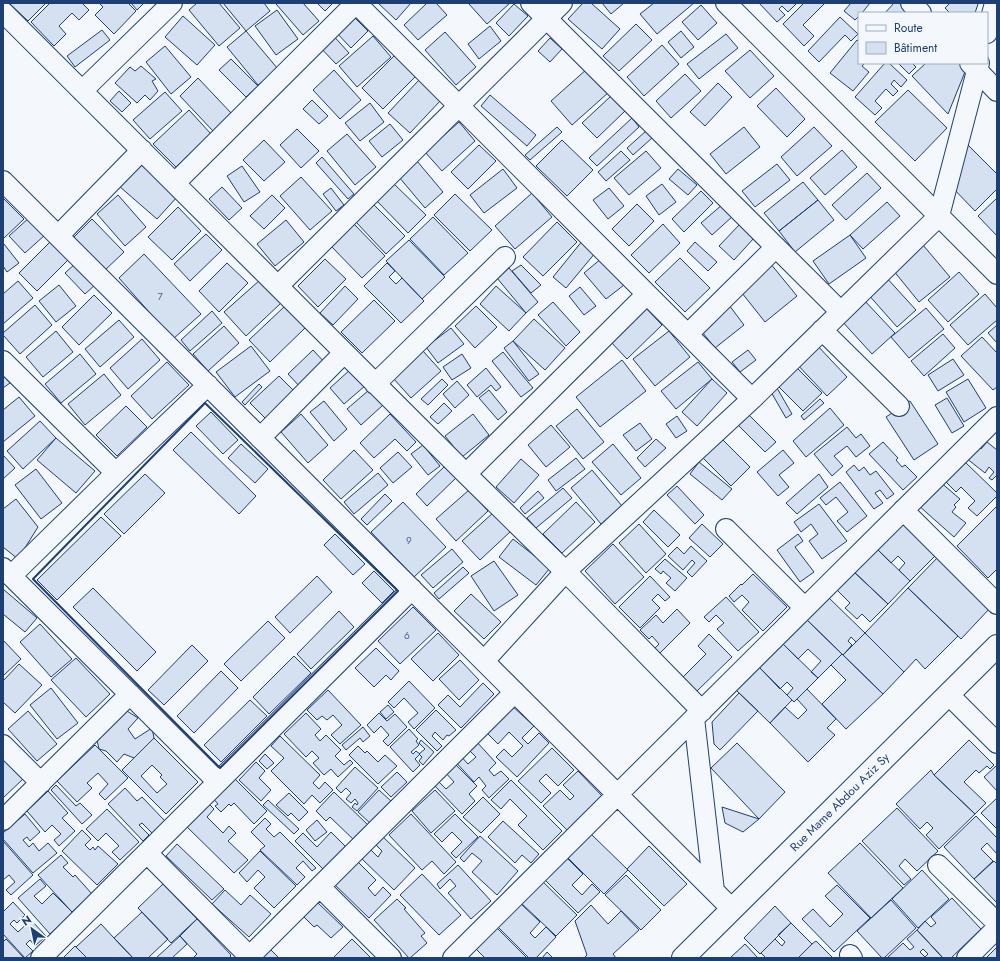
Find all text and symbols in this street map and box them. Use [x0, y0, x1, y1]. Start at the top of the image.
legend [858, 12, 988, 64]
text: Route [894, 19, 923, 37]
text: Bâtiment [894, 39, 937, 57]
house number: 7 [157, 289, 163, 304]
house number: 9 [406, 533, 412, 548]
house number: 6 [404, 628, 410, 643]
street label: Rue Mame Abdou Aziz Sy [786, 748, 894, 856]
north arrow [12, 909, 52, 949]
text: N [19, 912, 35, 930]

